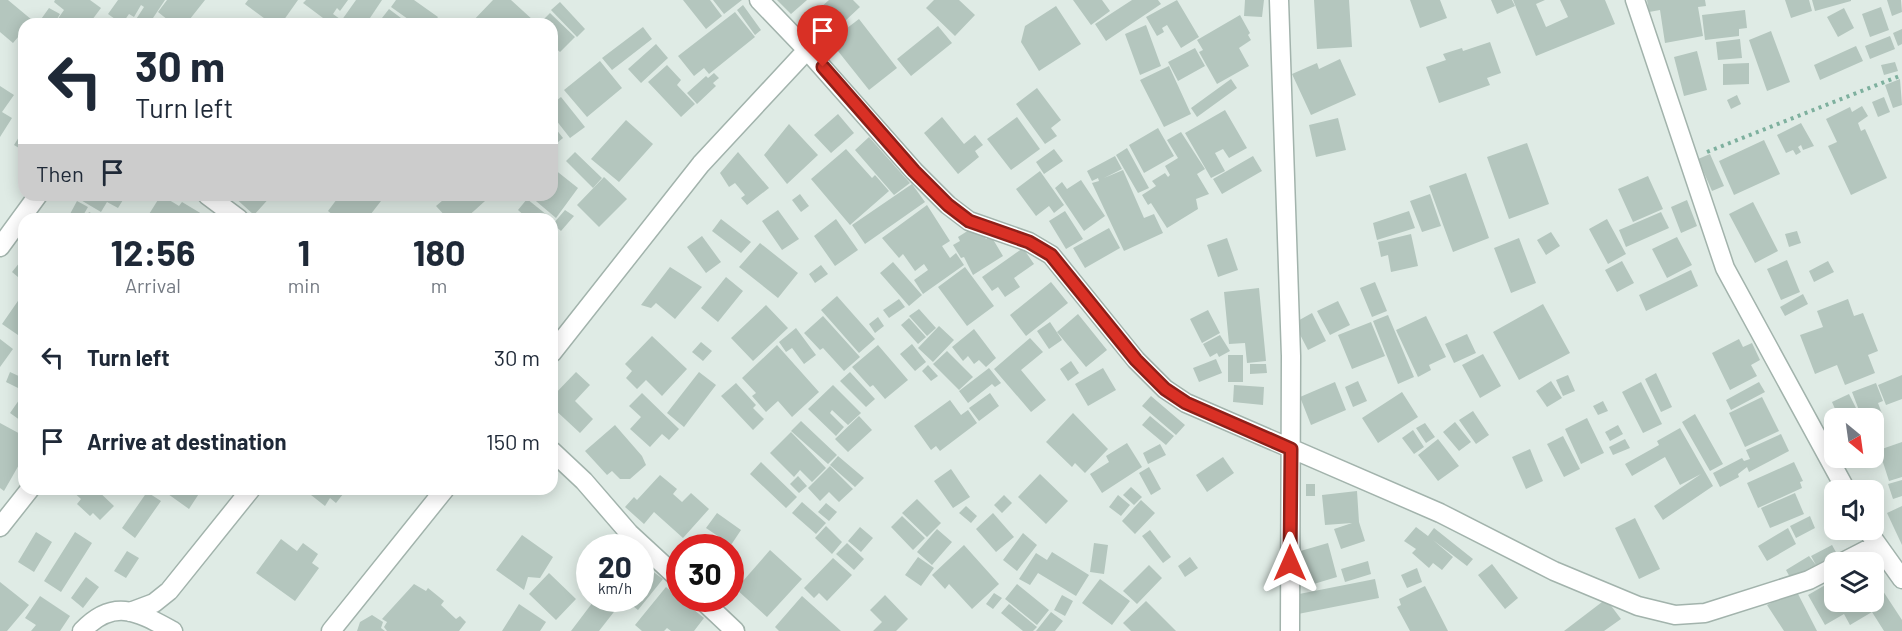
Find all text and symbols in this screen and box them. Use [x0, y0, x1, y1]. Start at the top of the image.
pin [797, 5, 848, 67]
icon: arrive [806, 14, 839, 47]
text: 30 m [135, 40, 225, 90]
icon: left [36, 42, 114, 120]
text: Turn left [135, 91, 233, 123]
icon: arrive [96, 156, 129, 189]
text: Then [36, 160, 84, 186]
text: 12:56 [111, 230, 195, 273]
text: 1 [298, 230, 310, 273]
text: 180 [413, 230, 465, 273]
text: Arrival [125, 273, 181, 297]
text: min [288, 273, 320, 297]
text: m [431, 273, 447, 297]
icon: left [36, 341, 69, 374]
text: Turn left [87, 344, 170, 370]
text: 30 m [494, 344, 540, 370]
north arrow [1824, 408, 1884, 468]
map controls [1824, 408, 1884, 612]
icon: arrive [36, 425, 69, 458]
text: Arrive at destination [87, 428, 286, 454]
text: 150 m [486, 428, 540, 454]
button: sound [1824, 480, 1884, 540]
position arrow [1258, 531, 1322, 595]
speed limit sign: 30 [666, 534, 744, 612]
text: 20 [598, 548, 632, 584]
button: layers [1824, 552, 1884, 612]
text: km/h [598, 579, 632, 597]

